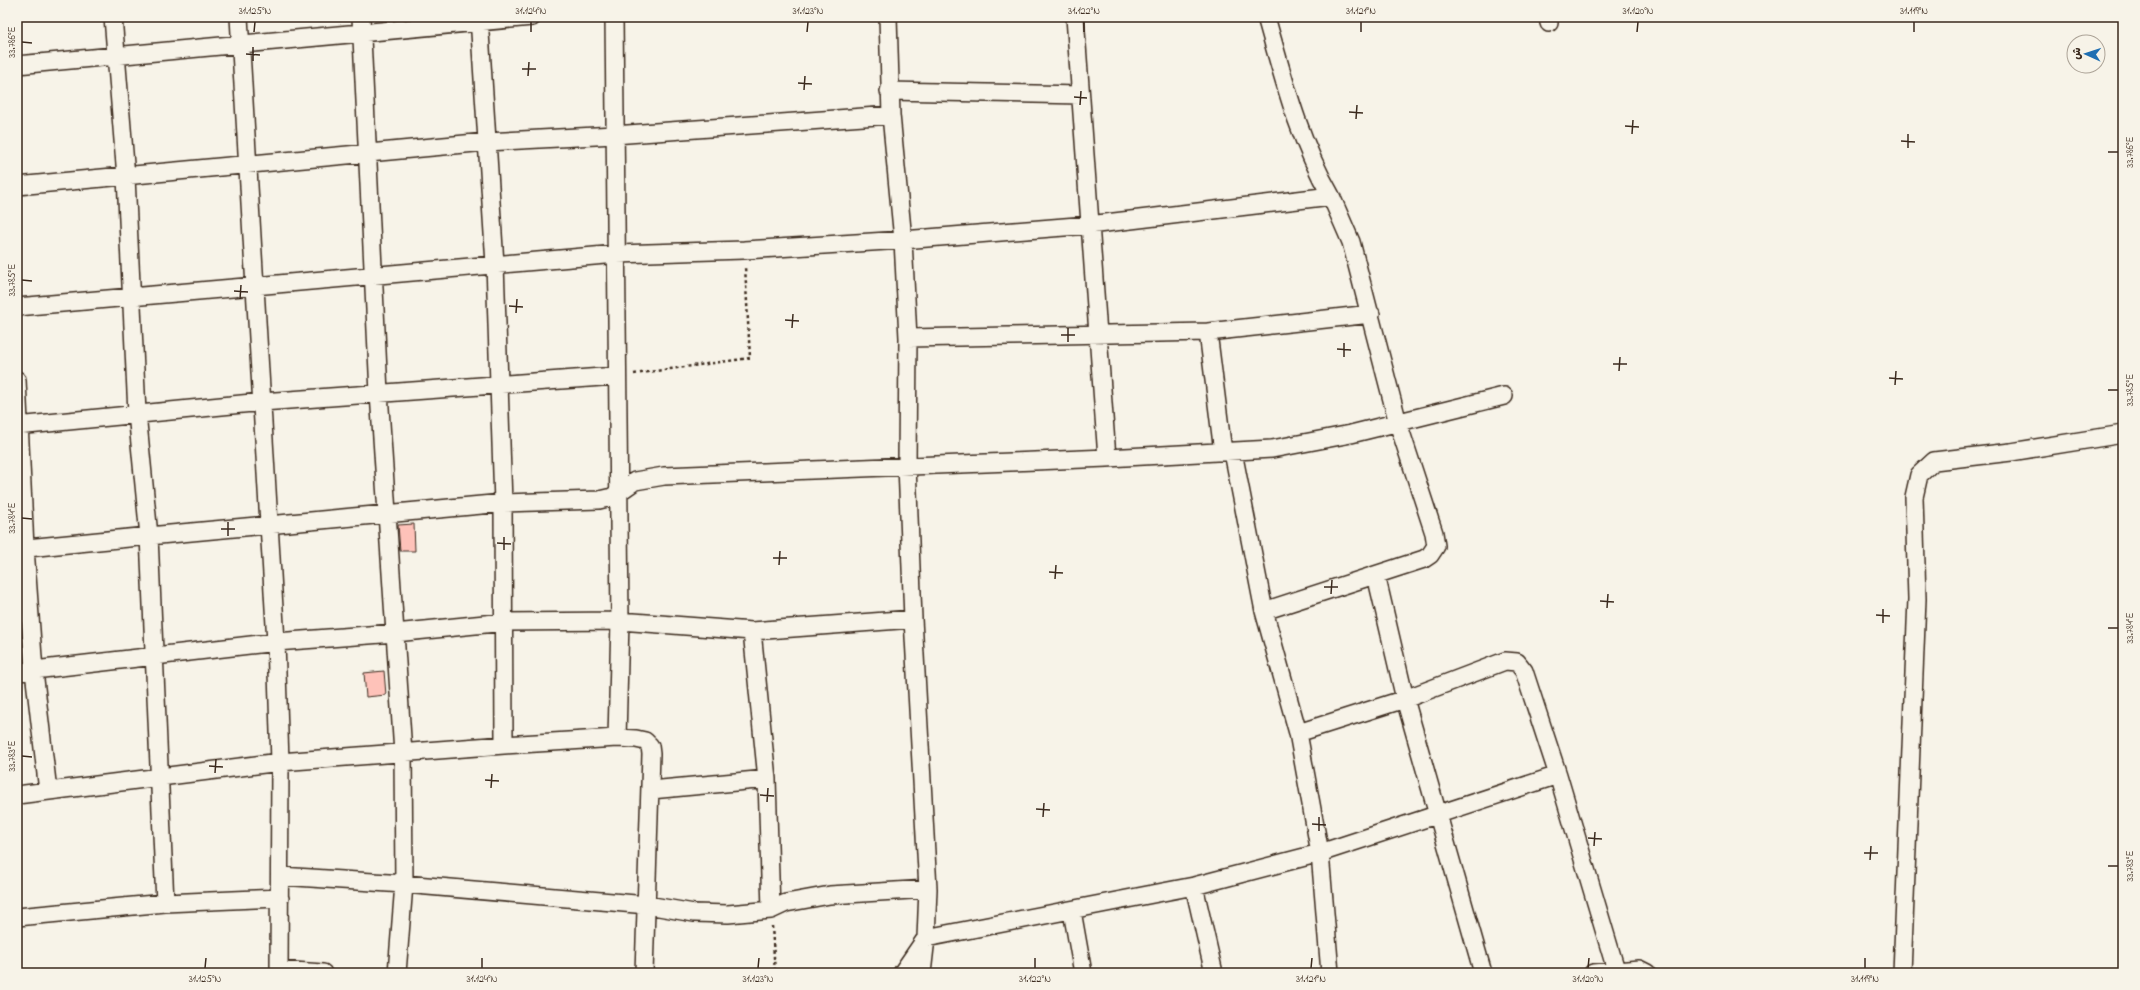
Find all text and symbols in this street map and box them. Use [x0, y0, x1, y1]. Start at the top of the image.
text: 31.125°N [239, 4, 272, 19]
text: 31.124°N [515, 4, 547, 19]
text: 31.123°N [792, 4, 824, 19]
text: 31.122°N [1068, 4, 1100, 19]
text: 31.121°N [1346, 4, 1376, 19]
text: 31.120°N [1622, 4, 1654, 19]
text: 31.119°N [1900, 4, 1928, 19]
text: 33.786°E [5, 26, 20, 58]
north arrow [2066, 34, 2106, 74]
text: ش [2069, 47, 2085, 60]
text: 33.786°E [2123, 136, 2138, 168]
text: 33.785°E [5, 264, 20, 296]
text: 33.785°E [2123, 374, 2138, 406]
text: 33.784°E [5, 502, 20, 534]
text: 33.784°E [2123, 612, 2138, 644]
text: 33.783°E [5, 740, 20, 772]
text: 33.783°E [2123, 850, 2138, 882]
text: 31.125°N [189, 972, 222, 987]
text: 31.124°N [466, 972, 498, 987]
text: 31.123°N [742, 972, 774, 987]
text: 31.122°N [1019, 972, 1051, 987]
text: 31.121°N [1296, 972, 1326, 987]
text: 31.120°N [1572, 972, 1604, 987]
text: 31.119°N [1851, 972, 1879, 987]

